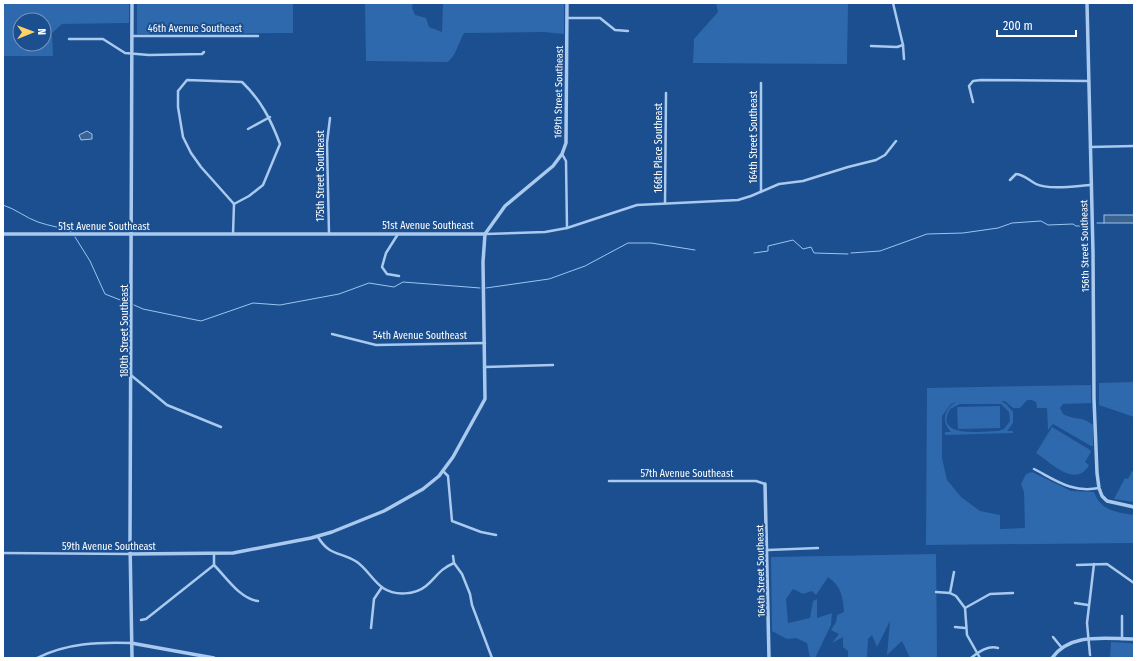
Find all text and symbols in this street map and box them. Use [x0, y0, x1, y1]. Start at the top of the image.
north arrow [12, 12, 52, 52]
scale bar [997, 12, 1076, 38]
text: 200 m [1003, 19, 1033, 33]
street label: 46th Avenue Southeast [148, 23, 243, 35]
text: N [35, 28, 48, 35]
street label: 169th Street Southeast [552, 45, 566, 138]
street label: 164th Street Southeast [748, 90, 760, 183]
street label: 166th Place Southeast [653, 102, 665, 193]
street label: 175th Street Southeast [315, 130, 327, 222]
street label: 156th Street Southeast [1078, 199, 1092, 292]
street label: 51st Avenue Southeast [382, 220, 474, 232]
street label: 51st Avenue Southeast [58, 221, 150, 233]
street label: 180th Street Southeast [119, 284, 131, 378]
street label: 54th Avenue Southeast [373, 330, 468, 342]
street label: 57th Avenue Southeast [641, 468, 734, 480]
street label: 164th Street Southeast [754, 524, 768, 617]
street label: 59th Avenue Southeast [62, 541, 157, 553]

